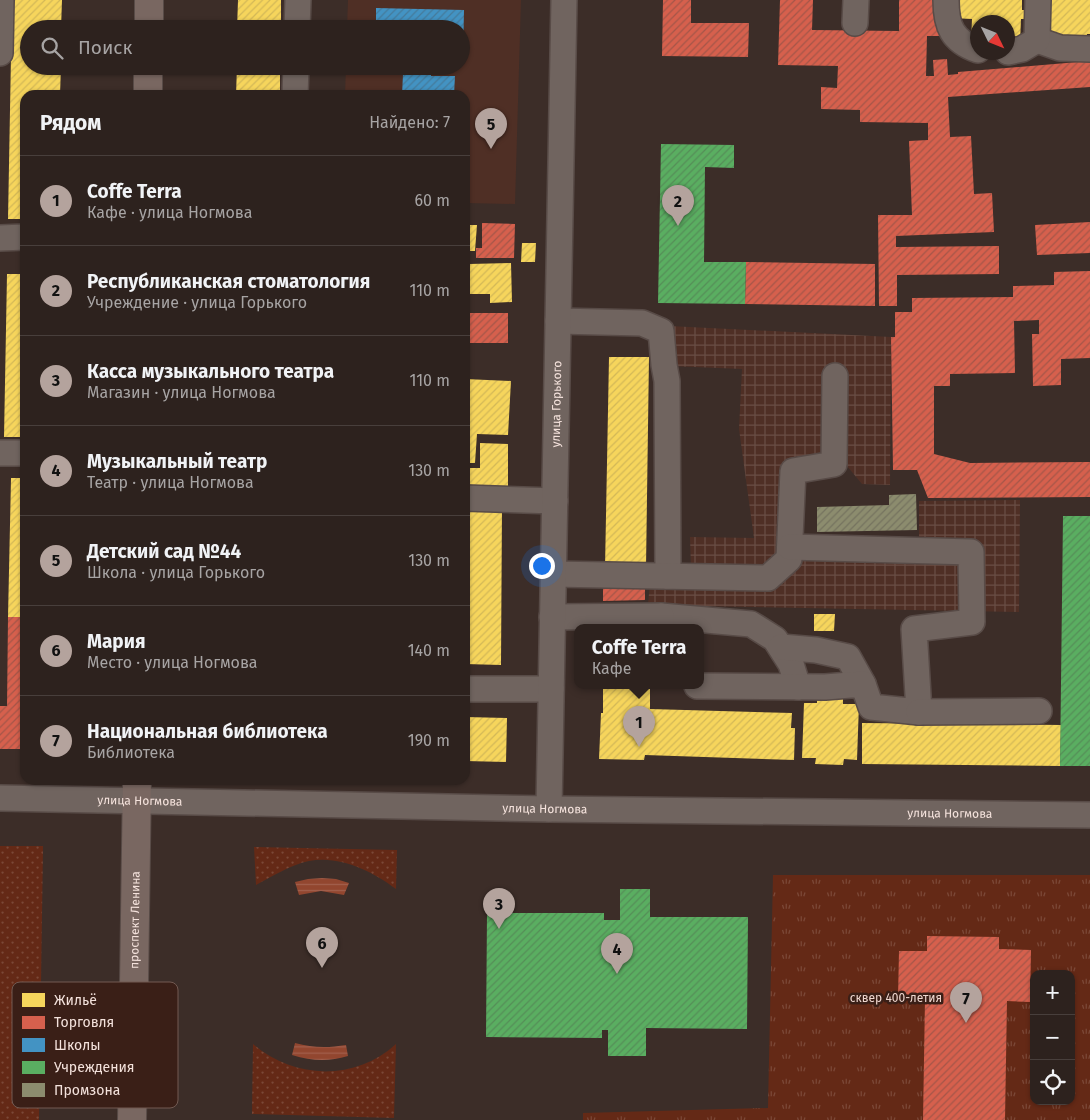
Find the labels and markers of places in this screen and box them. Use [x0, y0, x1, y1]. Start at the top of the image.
pin: 5 [475, 108, 507, 149]
pin: 2 [662, 185, 694, 226]
pin: 1 [623, 706, 655, 747]
pin: 3 [483, 888, 515, 929]
pin: 6 [306, 927, 338, 968]
pin: 4 [601, 933, 633, 974]
pin: 7 [950, 982, 982, 1023]

